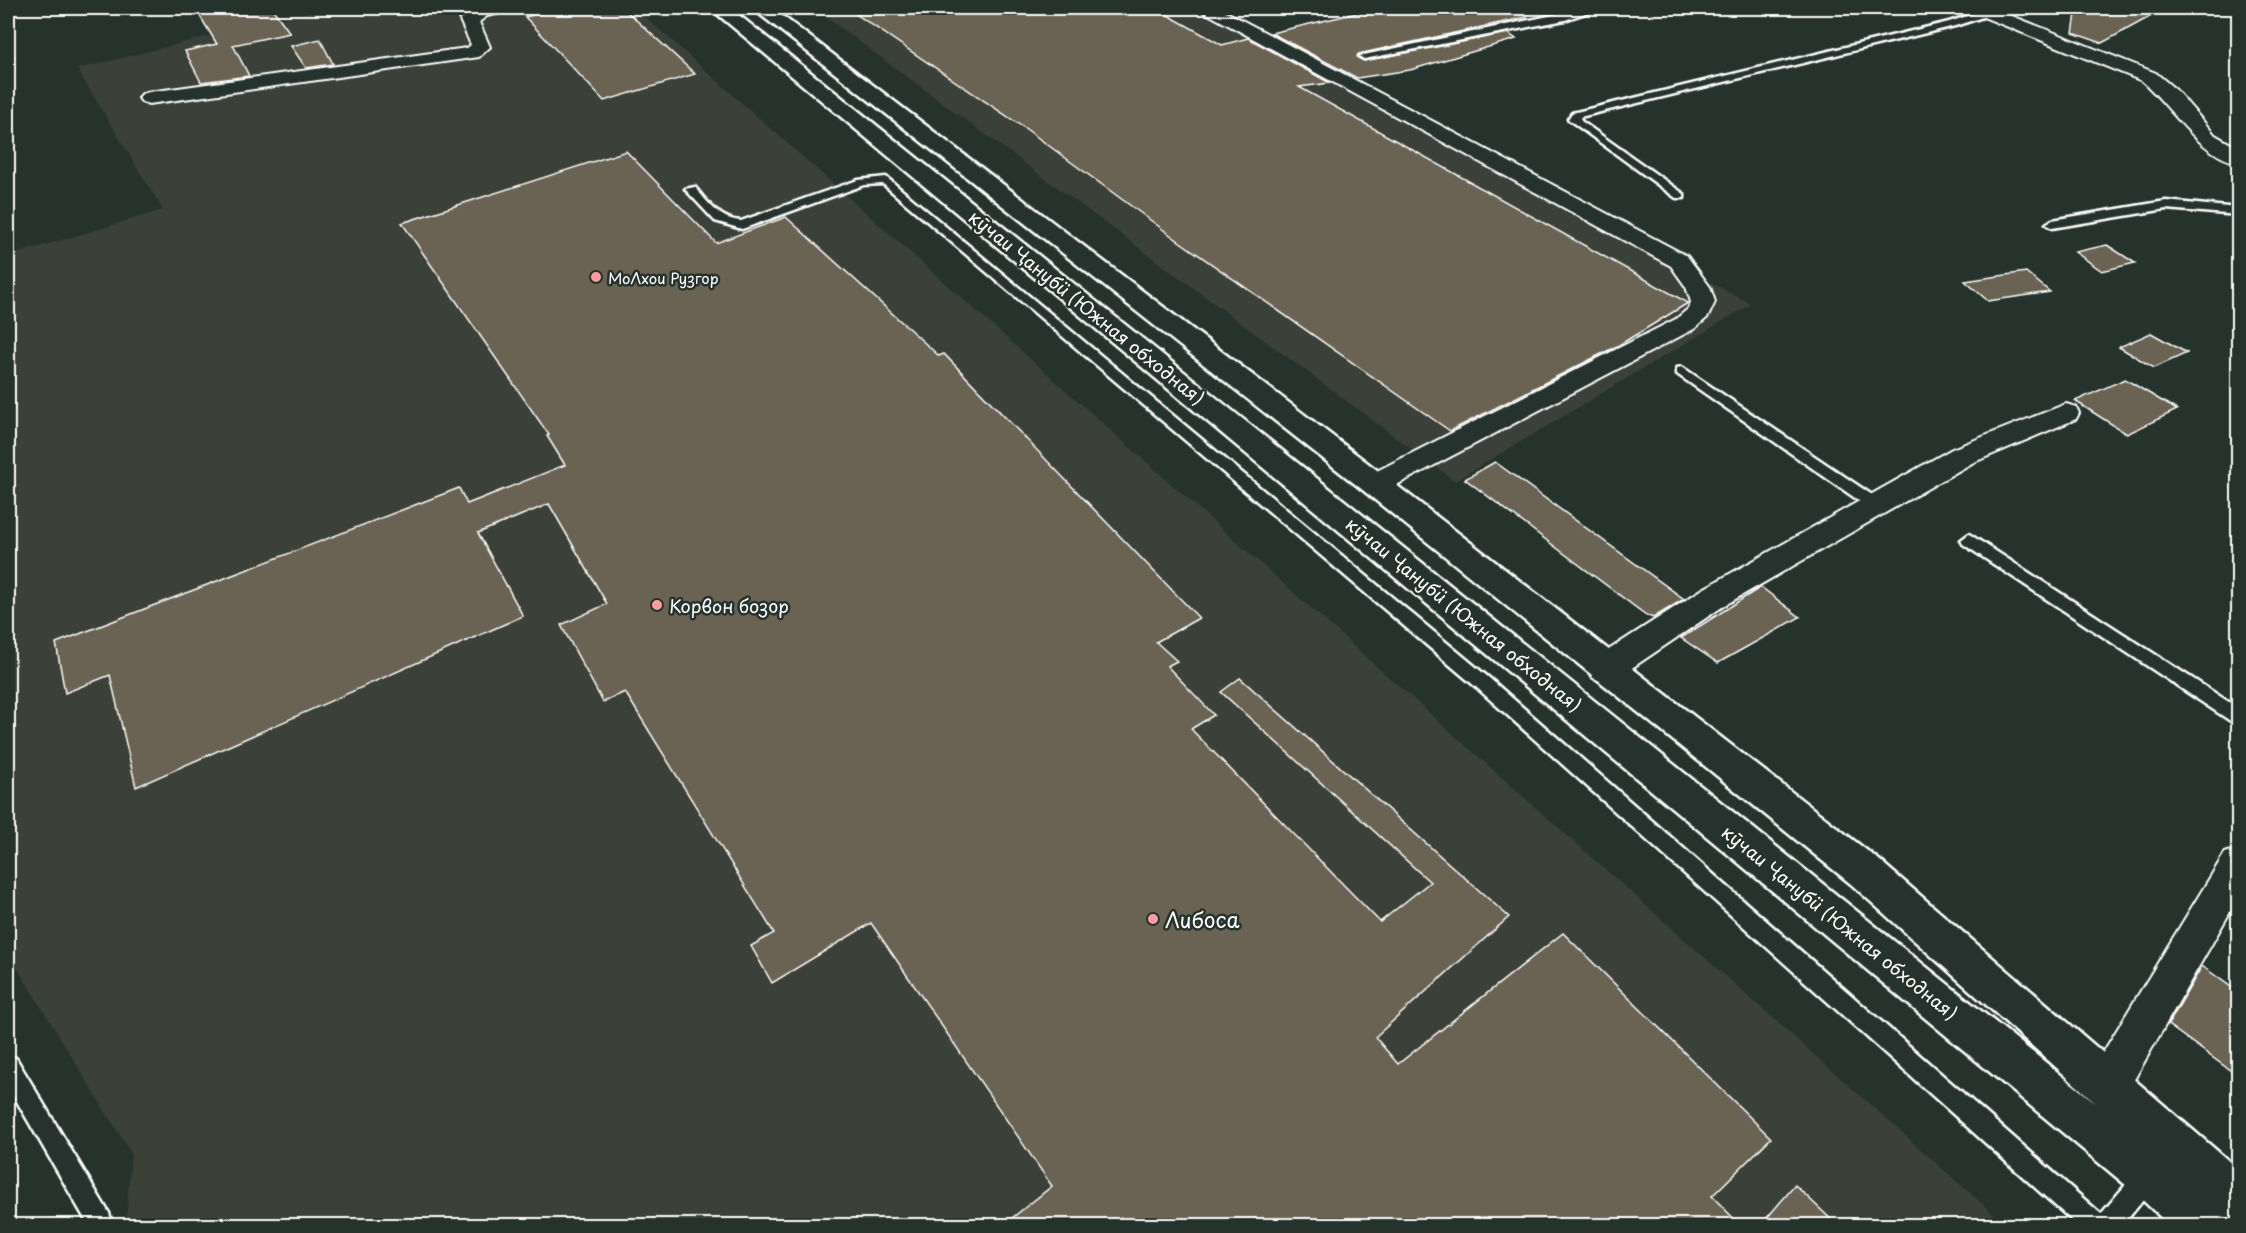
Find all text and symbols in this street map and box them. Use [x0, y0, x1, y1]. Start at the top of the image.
street label: кӯчаи Ҷанубӣ (Южная обходная) [963, 203, 1211, 411]
place label: МоЛхои Рузгор [608, 266, 719, 289]
marker: МоЛхои Рузгор [589, 270, 603, 284]
street label: кӯчаи Ҷанубӣ (Южная обходная) [1340, 510, 1588, 718]
place label: Корвон бозор [669, 592, 789, 619]
marker: Корвон бозор [650, 598, 664, 612]
street label: кӯчаи Ҷанубӣ (Южная обходная) [1716, 818, 1964, 1026]
place label: Либоса [1165, 903, 1240, 935]
marker: Либоса [1146, 912, 1160, 926]

